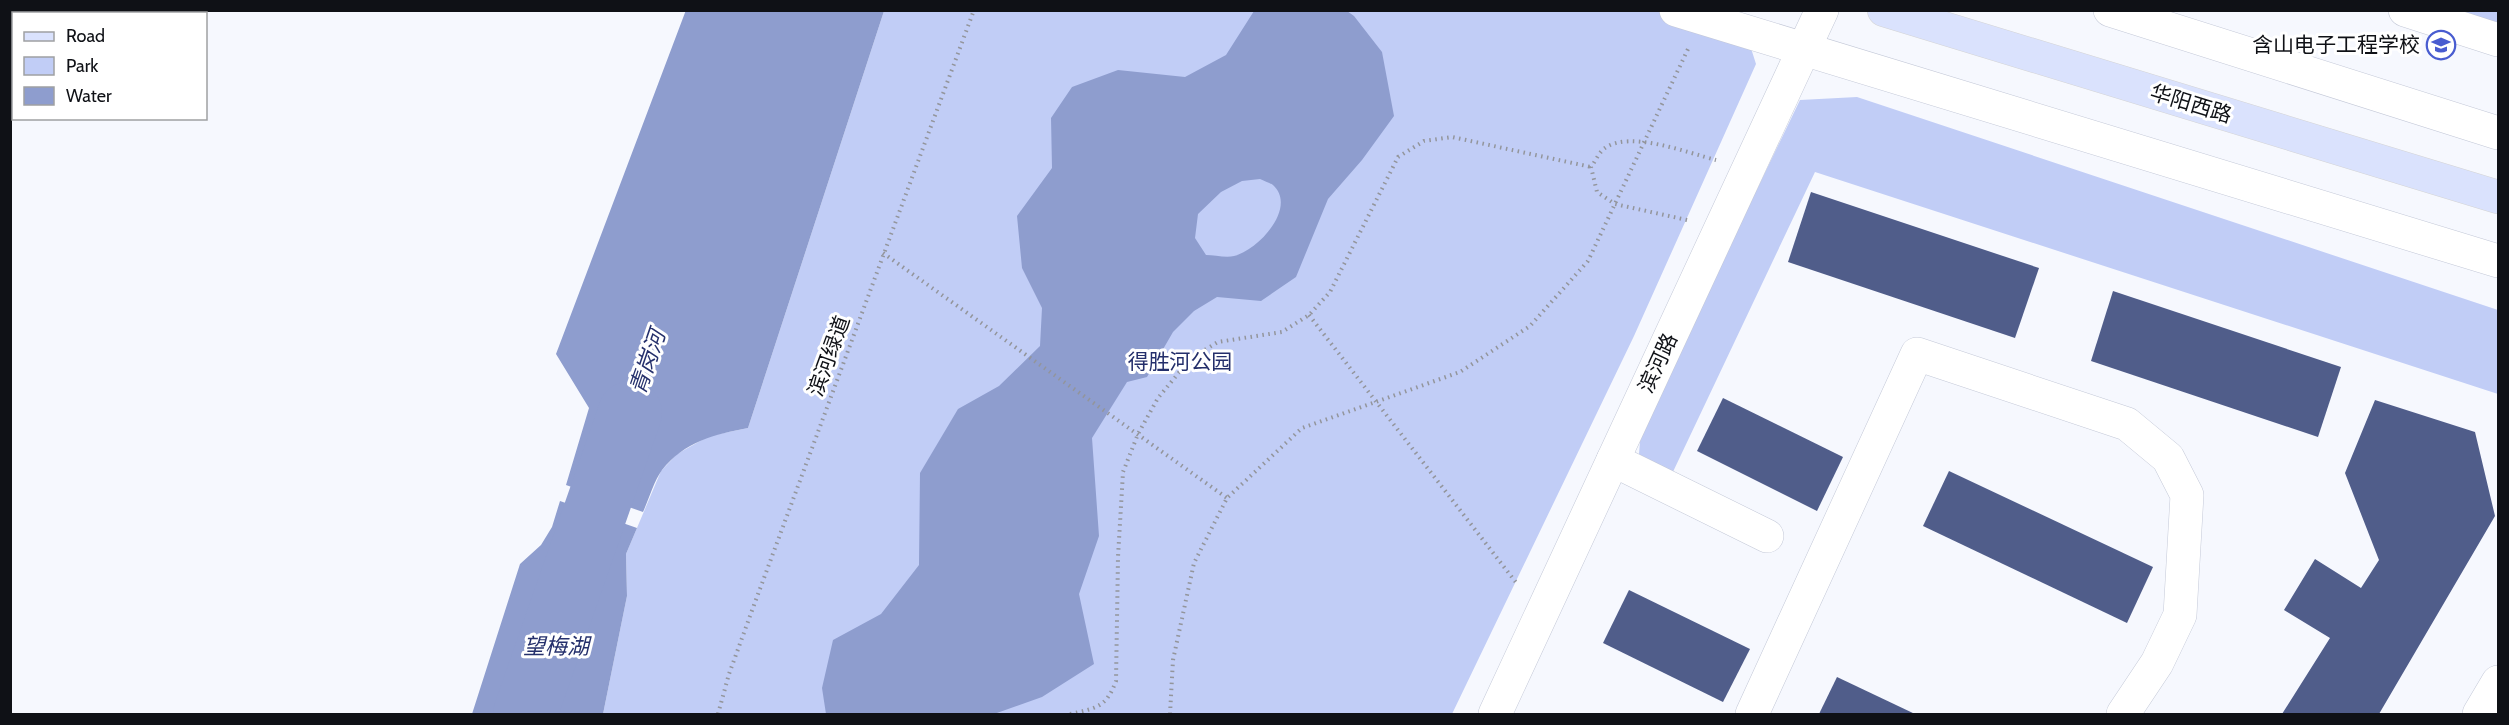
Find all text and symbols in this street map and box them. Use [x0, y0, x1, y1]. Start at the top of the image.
legend [12, 12, 207, 120]
text: Road [66, 25, 105, 47]
school or university icon: 含山电子工程学校 [2425, 29, 2457, 61]
place label: 含山电子工程学校 [2252, 32, 2420, 57]
text: Park [66, 55, 99, 77]
street label: 华阳西路 [2147, 79, 2235, 128]
text: Water [66, 85, 112, 107]
street label: 滨河绿道 [802, 312, 855, 400]
water label: 青岗河 [624, 323, 672, 398]
street label: 滨河路 [1633, 329, 1682, 397]
park label: 得胜河公园 [1128, 349, 1233, 374]
water label: 望梅湖 [523, 633, 592, 660]

